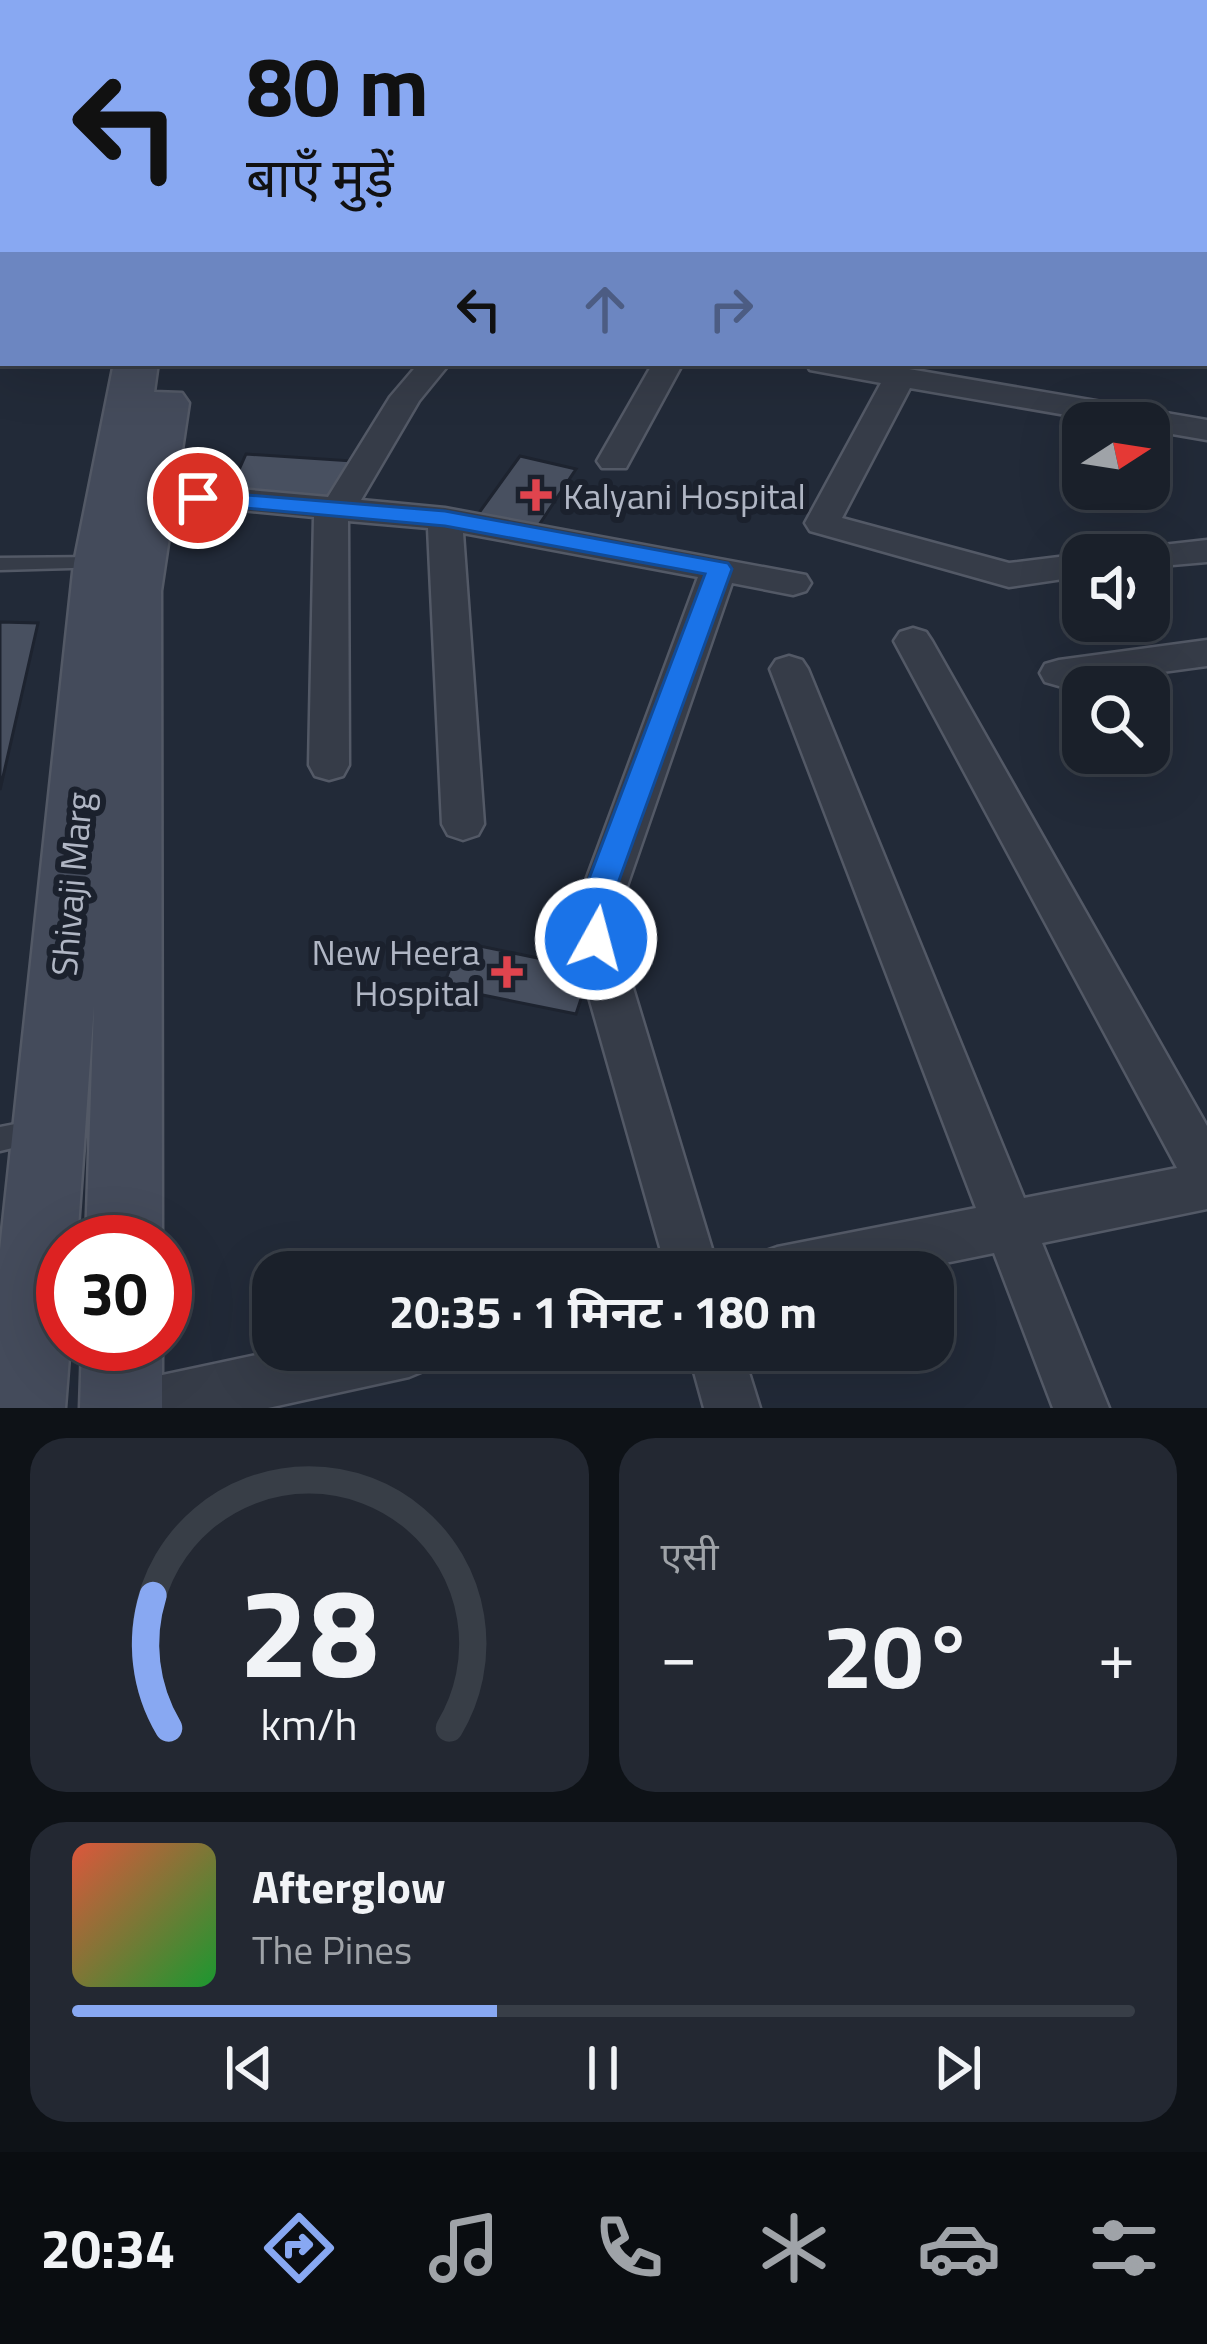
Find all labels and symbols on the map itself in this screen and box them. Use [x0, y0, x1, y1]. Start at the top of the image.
north arrow [1062, 402, 1170, 510]
pin [147, 447, 249, 549]
place label: Kalyani Hospital [563, 468, 806, 523]
marker: Kalyani Hospital [520, 479, 552, 511]
street label: Shivaji Marg [36, 790, 106, 978]
position arrow [533, 876, 659, 1002]
place label: New Heera Hospital [312, 924, 480, 1020]
marker: New Heera Hospital [491, 956, 523, 988]
speed limit sign: 30 [36, 1215, 192, 1371]

